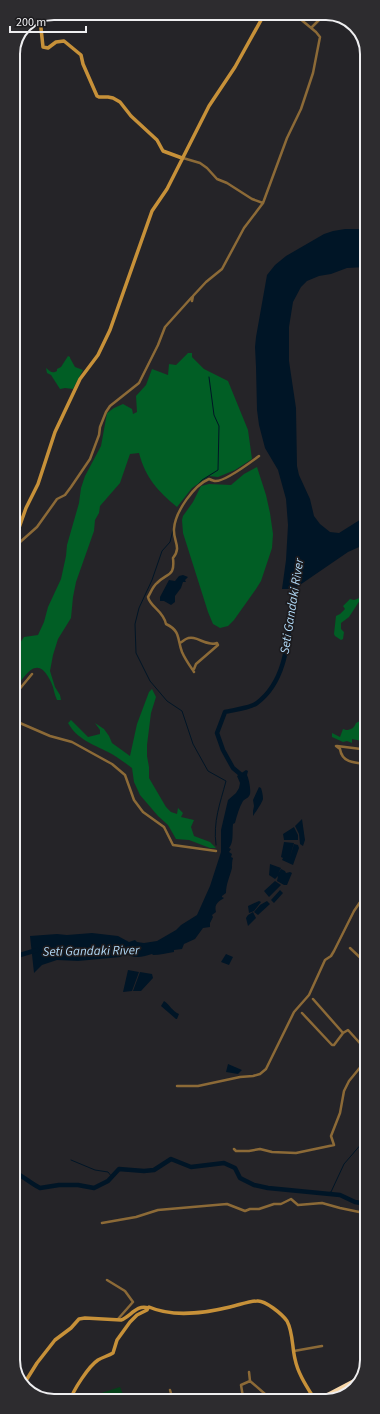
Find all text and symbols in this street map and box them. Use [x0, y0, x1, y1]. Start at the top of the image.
scale bar [10, 8, 86, 34]
text: 200 m [16, 14, 46, 31]
water label: Seti Gandaki River [276, 557, 309, 655]
water label: Seti Gandaki River [43, 941, 140, 961]

